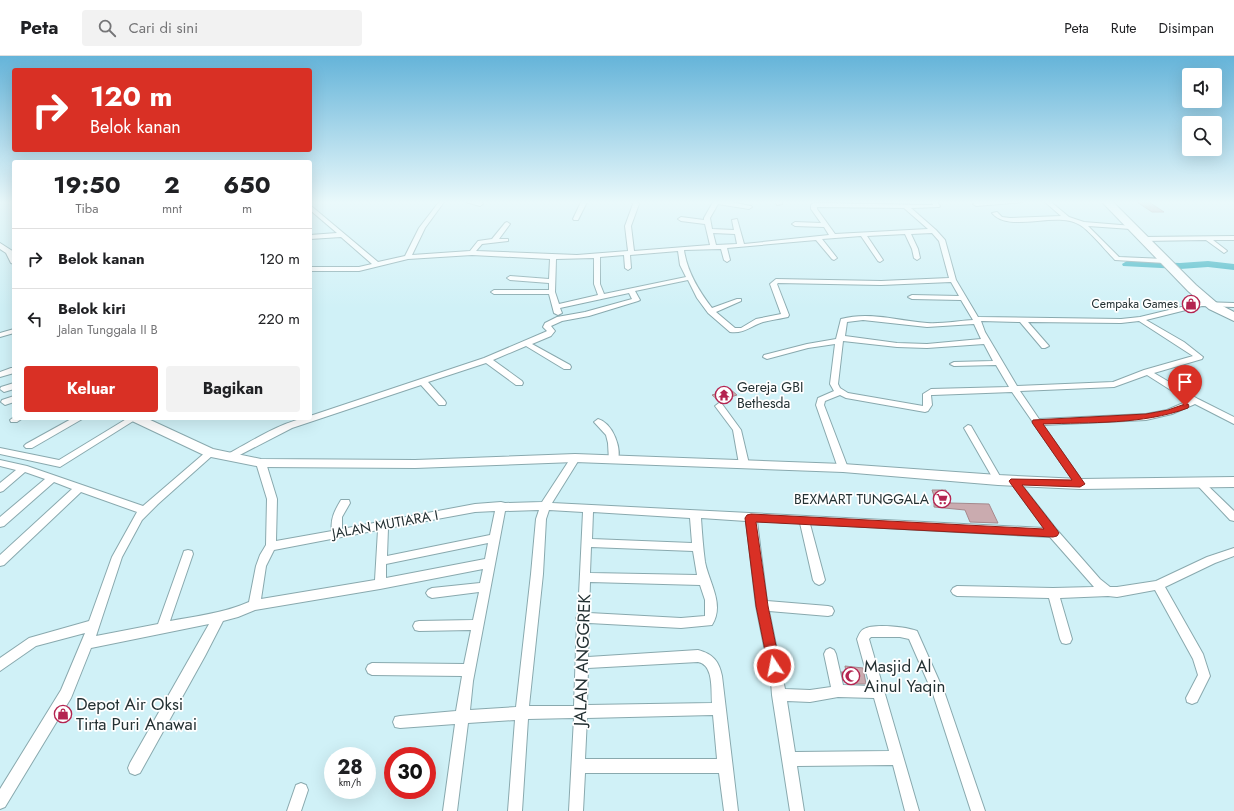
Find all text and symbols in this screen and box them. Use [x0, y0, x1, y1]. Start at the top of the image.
search box [82, 10, 362, 46]
text: Peta [20, 14, 58, 41]
icon: search [96, 17, 118, 39]
text: Cari di sini [128, 17, 198, 39]
text: Peta [1064, 18, 1089, 38]
text: Rute [1111, 18, 1137, 38]
text: Disimpan [1159, 18, 1214, 38]
map controls [1182, 68, 1222, 156]
button: sound [1182, 68, 1222, 108]
text: 120 m [90, 76, 173, 117]
icon: right [24, 84, 76, 136]
text: Belok kanan [90, 114, 181, 140]
button: search [1182, 116, 1222, 156]
text: 19:50 [53, 167, 121, 202]
text: 2 [164, 167, 180, 202]
text: 650 [223, 167, 271, 202]
text: Tiba [75, 199, 99, 218]
text: mnt [162, 199, 182, 218]
text: m [242, 199, 252, 218]
icon: right [24, 248, 46, 270]
text: Belok kanan [58, 248, 145, 270]
text: 120 m [260, 248, 300, 270]
shop icon: Cempaka Games [1181, 294, 1201, 314]
place label: Cempaka Games [1092, 295, 1178, 313]
text: Belok kiri [58, 298, 126, 320]
icon: left [24, 308, 46, 330]
text: 220 m [258, 308, 300, 330]
text: Jalan Tunggala II B [58, 320, 158, 339]
pin [1168, 365, 1202, 406]
button: Keluar [24, 366, 158, 412]
button: Bagikan [166, 366, 300, 412]
icon: arrive [1174, 371, 1196, 393]
place label: Gereja GBI Bethesda [737, 377, 803, 413]
temple icon: Gereja GBI Bethesda [714, 385, 734, 405]
place label: BEXMART TUNGGALA [794, 489, 930, 509]
supermarket icon: BEXMART TUNGGALA [932, 489, 952, 509]
street label: JALAN MUTIARA I [328, 505, 440, 544]
street label: JALAN ANGGREK [568, 593, 596, 728]
position arrow [753, 645, 795, 687]
place label: Masjid Al Ainul Yaqin [864, 654, 946, 698]
mosque icon: Masjid Al Ainul Yaqin [841, 666, 861, 686]
place label: Depot Air Oksi Tirta Puri Anawai [76, 692, 197, 736]
shop icon: Depot Air Oksi Tirta Puri Anawai [53, 704, 73, 724]
speed limit sign: 30 [384, 747, 436, 799]
text: 28 [337, 753, 363, 782]
text: km/h [339, 775, 361, 790]

